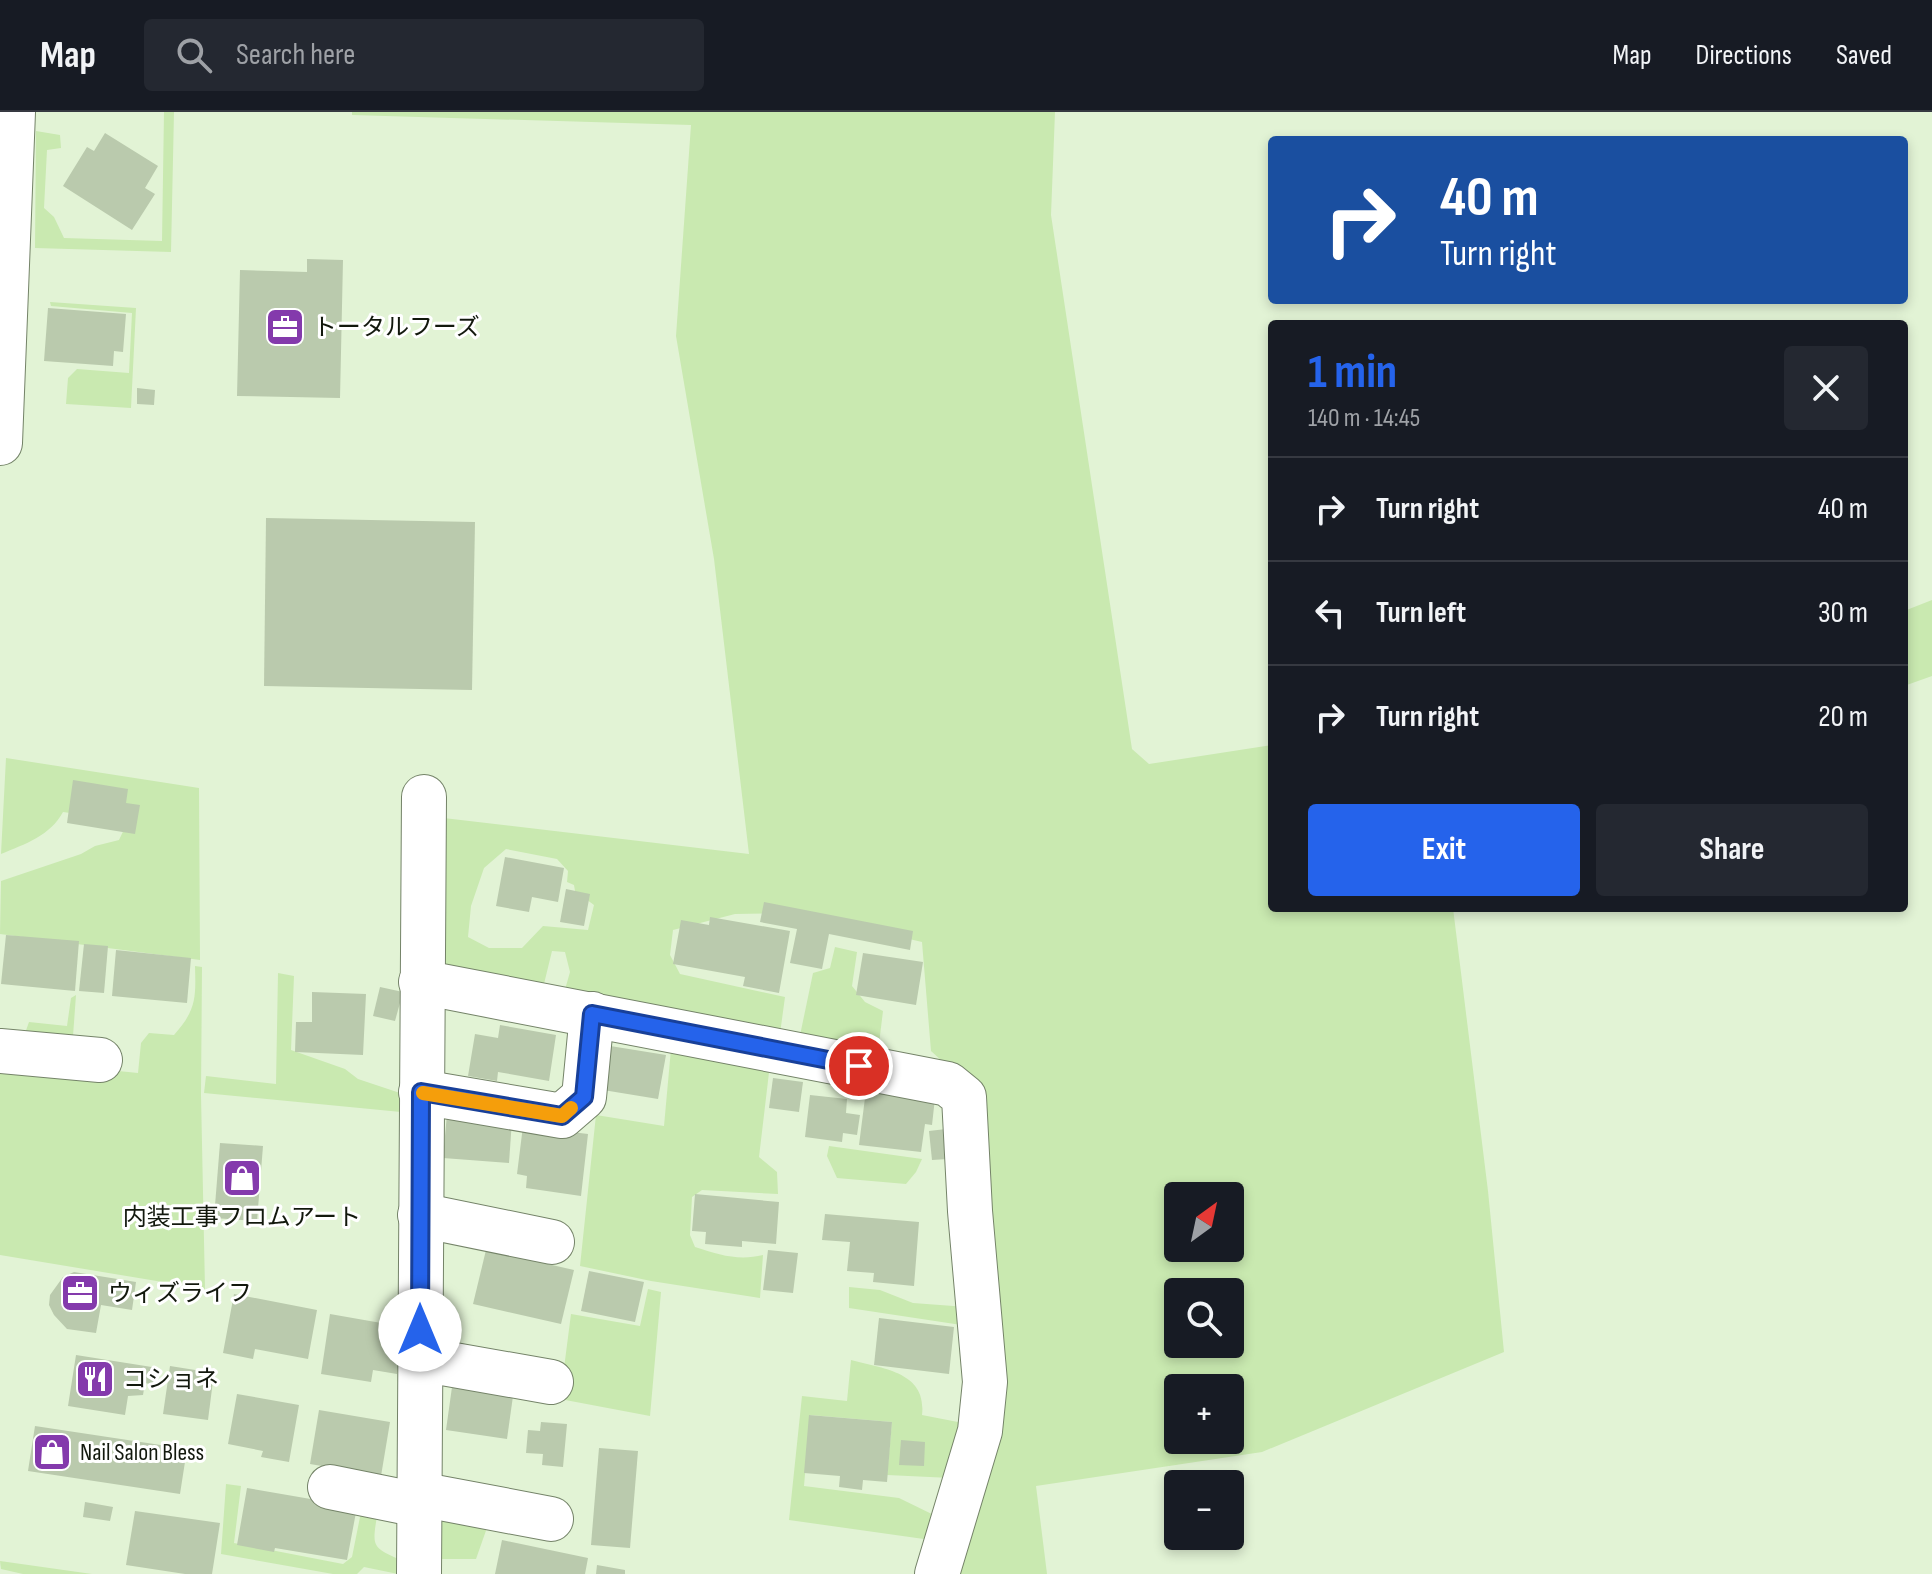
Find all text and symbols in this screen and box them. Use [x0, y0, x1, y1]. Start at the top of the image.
search box [144, 19, 704, 91]
text: Map [40, 33, 96, 78]
icon: search [172, 33, 216, 77]
text: Search here [236, 37, 355, 73]
text: Map [1613, 39, 1652, 72]
text: Directions [1696, 39, 1792, 72]
text: Saved [1836, 39, 1892, 72]
text: 40 m [1440, 165, 1539, 232]
icon: right [1308, 168, 1412, 272]
text: Turn right [1440, 233, 1557, 276]
office icon: トータルフーズ [264, 306, 306, 348]
place label: トータルフーズ [313, 313, 480, 342]
text: 1 min [1308, 344, 1397, 401]
button: close [1784, 346, 1868, 430]
text: 140 m · 14:45 [1308, 403, 1420, 434]
icon: right [1308, 487, 1352, 531]
text: Turn right [1376, 491, 1479, 527]
text: 40 m [1818, 491, 1868, 527]
icon: left [1308, 591, 1352, 635]
text: Turn left [1376, 595, 1466, 631]
text: 30 m [1818, 595, 1868, 631]
icon: right [1308, 695, 1352, 739]
text: Turn right [1376, 699, 1479, 735]
text: 20 m [1818, 699, 1868, 735]
button: Exit [1308, 804, 1580, 896]
button: Share [1596, 804, 1868, 896]
pin [825, 1032, 893, 1100]
icon: arrive [837, 1044, 881, 1088]
shop icon: 内装工事フロムアート [221, 1157, 263, 1199]
north arrow [1164, 1182, 1244, 1262]
map controls [1164, 1182, 1244, 1550]
place label: 内装工事フロムアート [123, 1203, 361, 1232]
office icon: ウィズライフ [59, 1272, 101, 1314]
button: search [1164, 1278, 1244, 1358]
place label: ウィズライフ [108, 1279, 252, 1308]
position arrow [378, 1288, 462, 1372]
restaurant icon: コショネ [74, 1358, 116, 1400]
place label: コショネ [123, 1365, 219, 1394]
button: + [1164, 1374, 1244, 1454]
shop icon: Nail Salon Bless [31, 1431, 73, 1473]
place label: Nail Salon Bless [80, 1438, 204, 1467]
button: − [1164, 1470, 1244, 1550]

